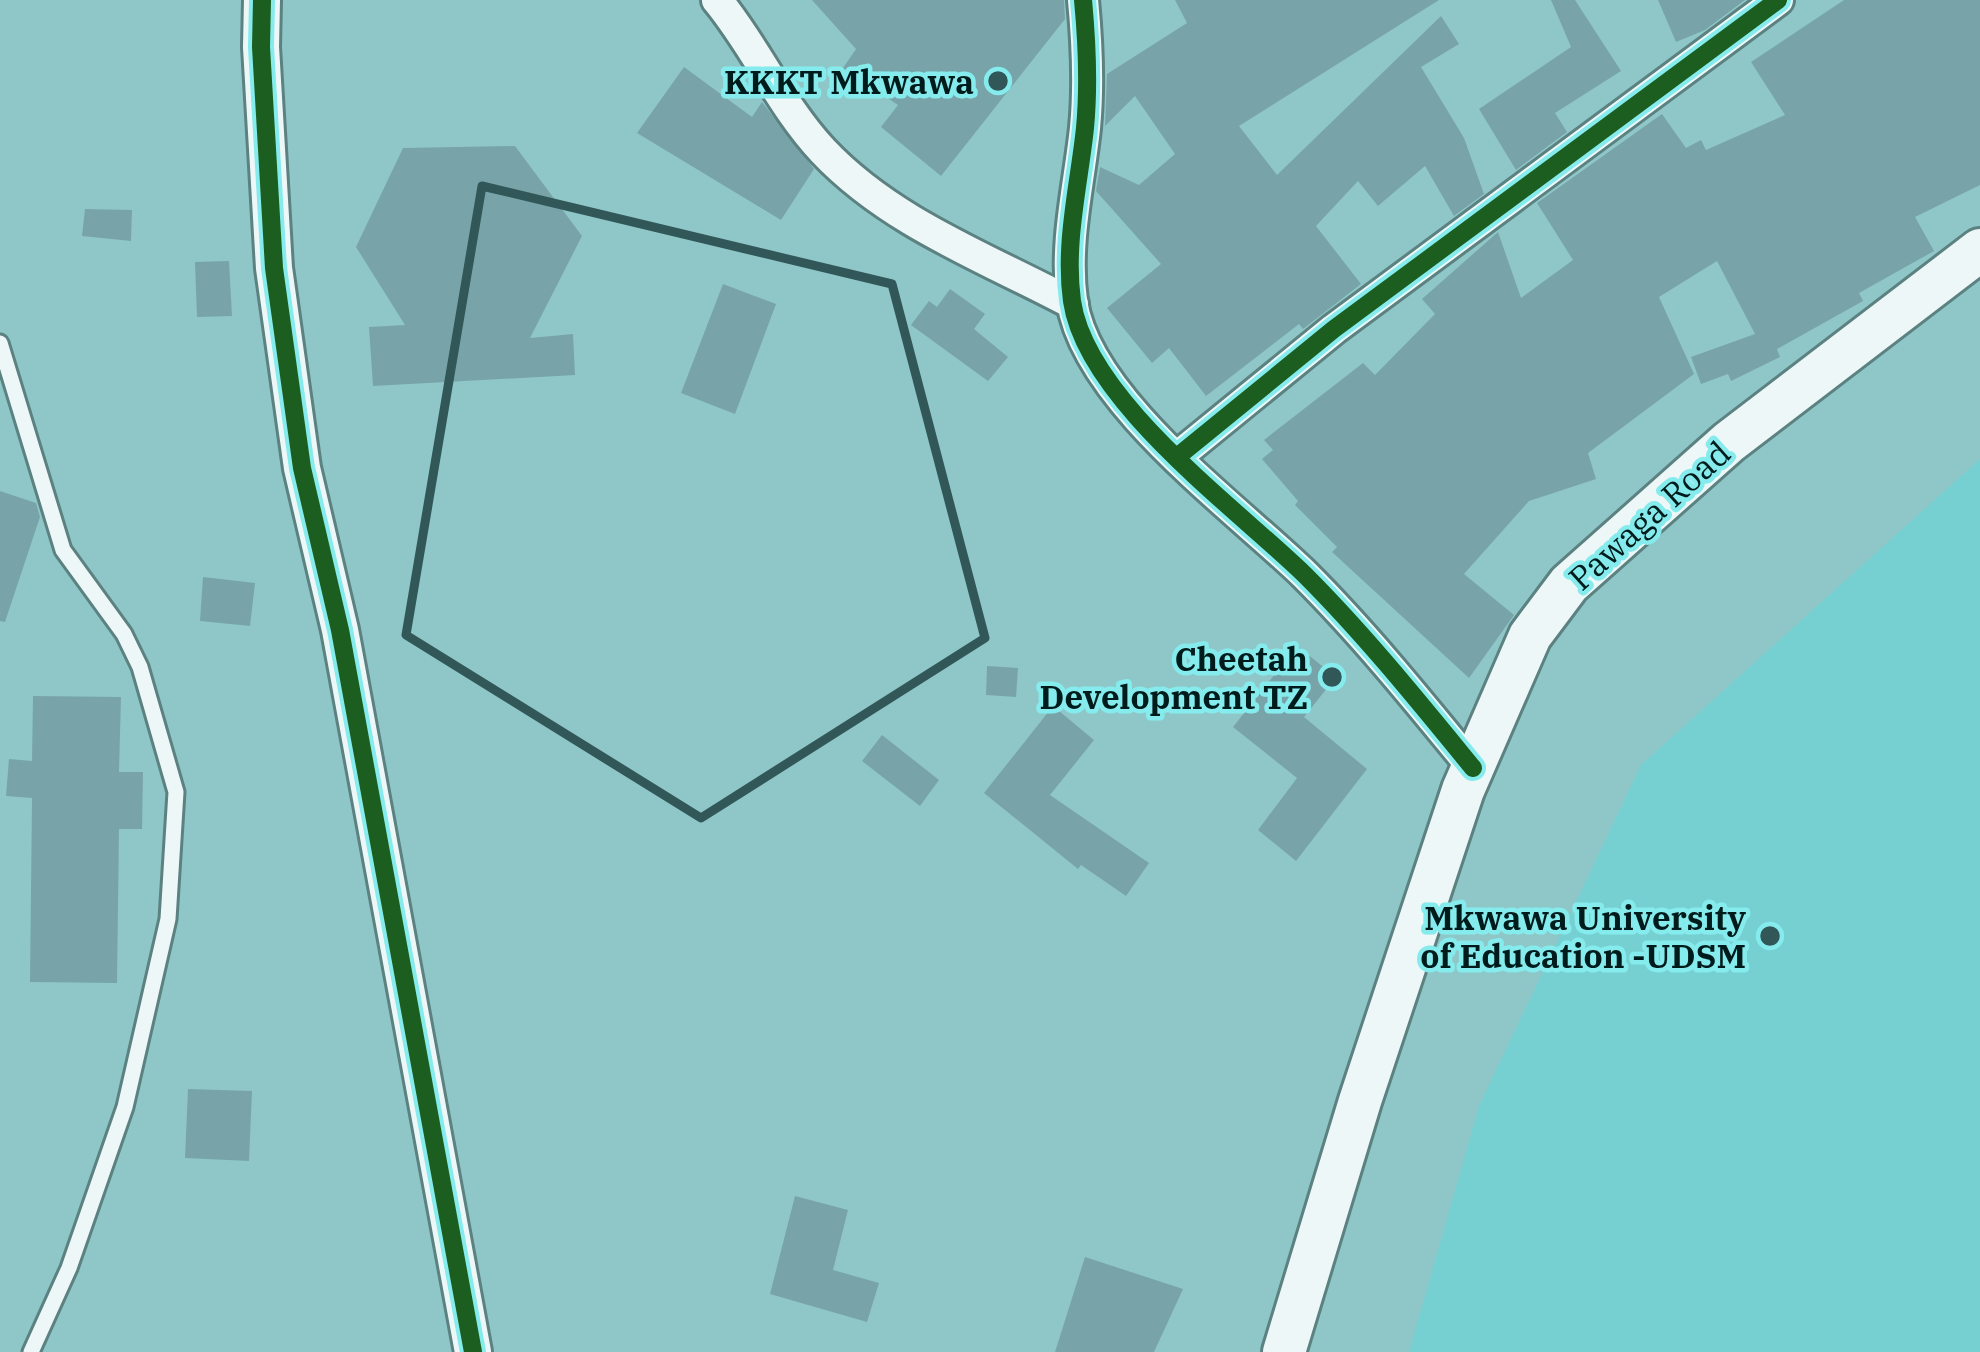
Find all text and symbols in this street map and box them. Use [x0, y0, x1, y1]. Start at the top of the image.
place label: KKKT Mkwawa [724, 60, 974, 103]
marker: KKKT Mkwawa [985, 68, 1011, 94]
street label: Pawaga Road [1559, 431, 1739, 599]
place label: Cheetah Development TZ [1040, 637, 1308, 718]
marker: Cheetah Development TZ [1319, 664, 1345, 690]
place label: Mkwawa University of Education -UDSM [1420, 896, 1746, 977]
marker: Mkwawa University of Education -UDSM [1757, 923, 1783, 949]

